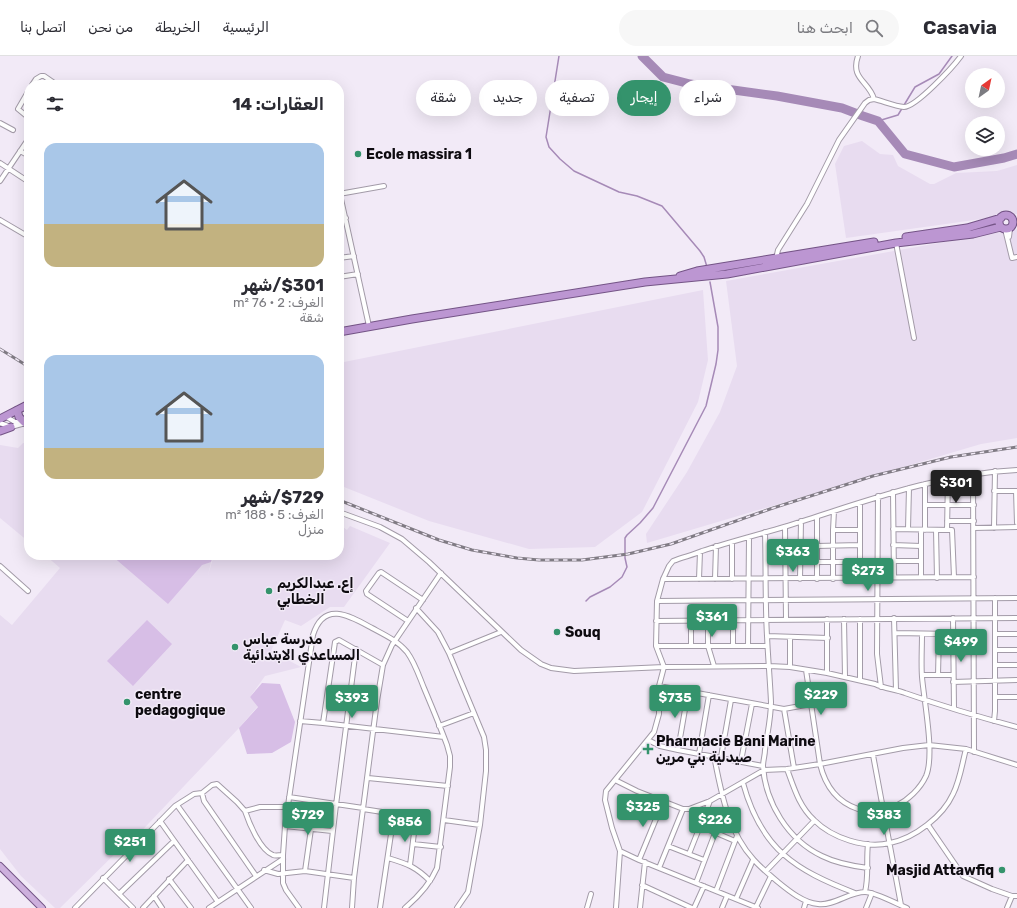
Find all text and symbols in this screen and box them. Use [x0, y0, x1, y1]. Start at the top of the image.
search box [619, 10, 899, 46]
text: Casavia [923, 16, 997, 39]
icon: search [863, 17, 885, 39]
text: اتصل بنا [20, 19, 66, 36]
text: من نحن [88, 19, 133, 36]
text: الخريطة [155, 19, 200, 36]
text: الرئيسية [222, 19, 269, 36]
text: ابحث هنا [796, 19, 853, 37]
north arrow [965, 68, 1005, 108]
map controls [965, 68, 1005, 156]
chip: شقة [416, 80, 471, 116]
chip: جديد [479, 80, 537, 116]
chip: تصفية [545, 80, 609, 116]
chip: إيجار [617, 80, 671, 116]
chip: شراء [679, 80, 736, 116]
icon: filters [44, 93, 66, 115]
text: العقارات: 14 [232, 94, 324, 114]
button: layers [965, 116, 1005, 156]
place label: Ecole massira 1 [366, 146, 472, 163]
marker: Ecole massira 1 [353, 149, 363, 159]
icon: home [148, 169, 220, 241]
text: $301/شهر [242, 275, 324, 295]
text: الغرف: 2 · 76 m² [233, 295, 324, 310]
text: شقة [299, 310, 324, 325]
icon: home [148, 381, 220, 453]
pin: $301 [932, 470, 980, 504]
text: $301 [940, 475, 972, 490]
text: $729/شهر [241, 487, 324, 507]
text: الغرف: 5 · 188 m² [225, 507, 324, 522]
text: منزل [298, 522, 324, 537]
pin: $363 [769, 539, 817, 573]
text: $363 [776, 544, 810, 559]
pin: $273 [844, 558, 892, 592]
text: $273 [851, 563, 885, 578]
place label: إع. عبدالكريم الخطابي [277, 575, 354, 610]
marker: إع. عبدالكريم الخطابي [264, 586, 274, 596]
pin: $361 [688, 604, 736, 638]
text: $361 [696, 609, 728, 624]
place label: Souq [565, 624, 601, 641]
marker: Souq [552, 627, 562, 637]
pin: $499 [937, 629, 985, 663]
place label: مدرسة عباس المساعدي الابتدائية [243, 631, 360, 665]
text: $499 [944, 634, 978, 649]
marker: مدرسة عباس المساعدي الابتدائية [230, 642, 240, 652]
pin: $229 [797, 682, 845, 716]
pin: $393 [328, 685, 376, 719]
pin: $735 [651, 685, 699, 719]
place label: centre pedagogique [135, 686, 226, 719]
text: $229 [804, 687, 838, 702]
text: $393 [335, 690, 369, 705]
text: $735 [658, 690, 692, 705]
marker: centre pedagogique [122, 697, 132, 707]
place label: Pharmacie Bani Marine صيدلية بني مرين [656, 733, 815, 768]
marker: Pharmacie Bani Marine صيدلية بني مرين [643, 744, 653, 754]
pin: $325 [619, 794, 667, 828]
text: $325 [626, 799, 660, 814]
pin: $729 [284, 802, 332, 836]
pin: $383 [860, 802, 908, 836]
text: $729 [292, 807, 324, 822]
pin: $226 [691, 807, 739, 841]
text: $383 [867, 807, 901, 822]
pin: $856 [381, 809, 429, 843]
text: $226 [698, 812, 732, 827]
text: $856 [388, 814, 422, 829]
pin: $251 [106, 829, 154, 863]
text: $251 [114, 834, 146, 849]
place label: Masjid Attawfiq [886, 862, 994, 879]
marker: Masjid Attawfiq [997, 865, 1007, 875]

